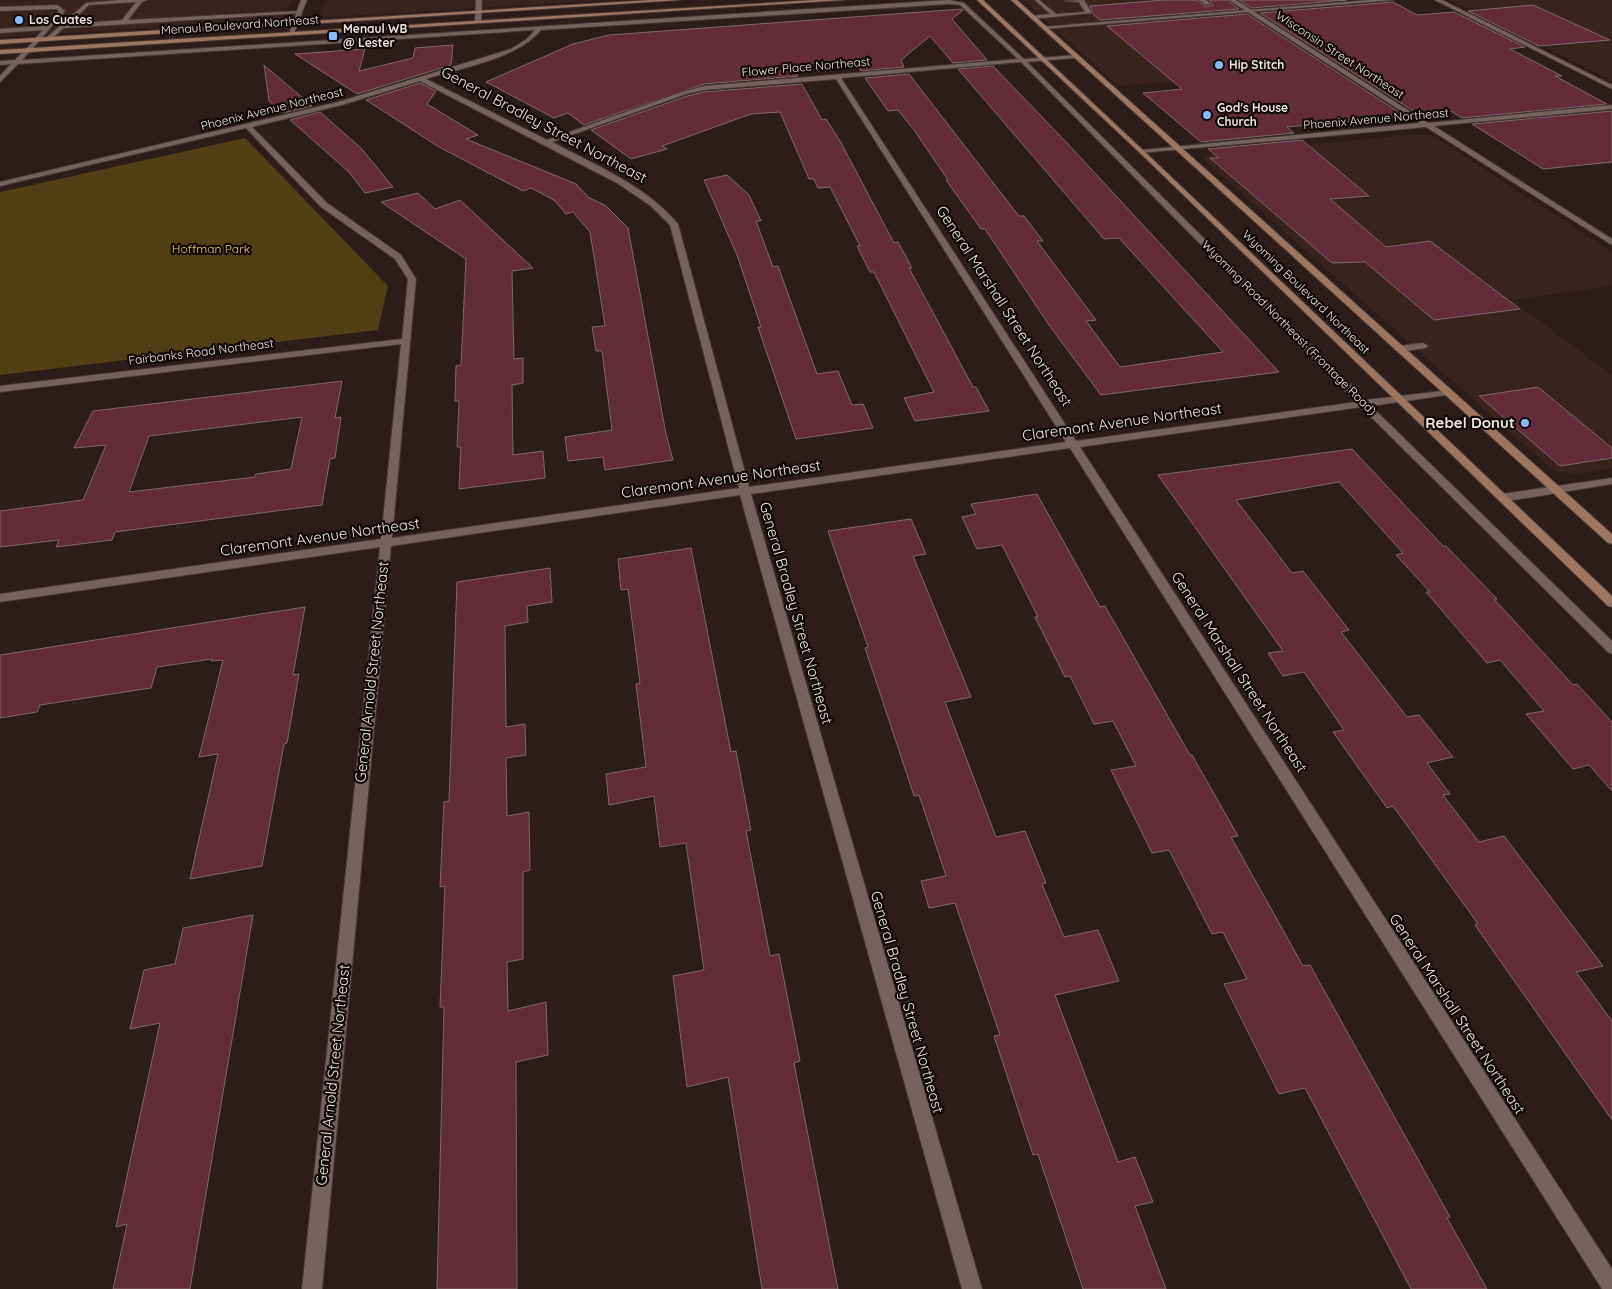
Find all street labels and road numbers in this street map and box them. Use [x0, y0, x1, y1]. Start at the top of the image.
street label: Wisconsin Street Northeast [1273, 7, 1407, 102]
street label: Menaul Boulevard Northeast [160, 11, 320, 38]
street label: Flower Place Northeast [741, 53, 871, 80]
street label: General Bradley Street Northeast [438, 62, 650, 187]
street label: Phoenix Avenue Northeast [199, 84, 345, 133]
street label: Phoenix Avenue Northeast [1302, 105, 1449, 132]
street label: General Marshall Street Northeast [932, 202, 1076, 410]
street label: Wyoming Boulevard Northeast [1239, 227, 1373, 357]
street label: Wyoming Road Northeast (Frontage Road) [1199, 237, 1380, 418]
street label: Fairbanks Road Northeast [128, 335, 274, 368]
street label: Claremont Avenue Northeast [1021, 398, 1223, 445]
street label: Claremont Avenue Northeast [620, 455, 822, 502]
street label: General Bradley Street Northeast [756, 500, 837, 726]
street label: Claremont Avenue Northeast [219, 513, 421, 560]
street label: General Arnold Street Northeast [350, 560, 393, 783]
street label: General Marshall Street Northeast [1167, 568, 1311, 776]
street label: General Bradley Street Northeast [867, 889, 948, 1115]
street label: General Marshall Street Northeast [1385, 910, 1529, 1118]
street label: General Arnold Street Northeast [311, 963, 354, 1186]

